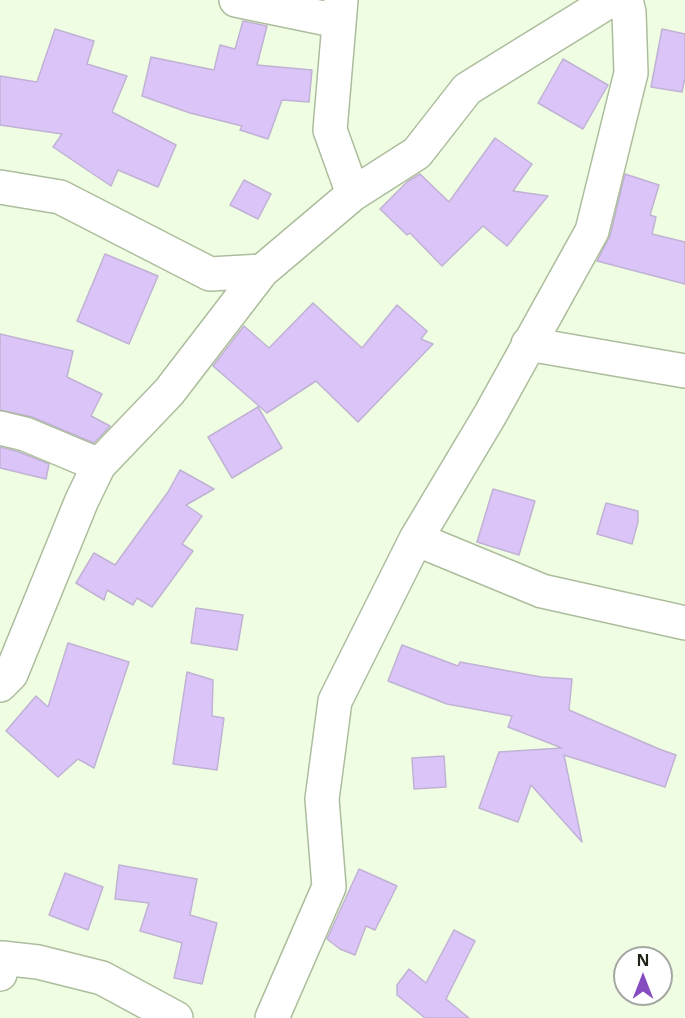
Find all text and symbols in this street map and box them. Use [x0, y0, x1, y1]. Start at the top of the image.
north arrow [613, 946, 673, 1006]
text: N [636, 949, 650, 971]

